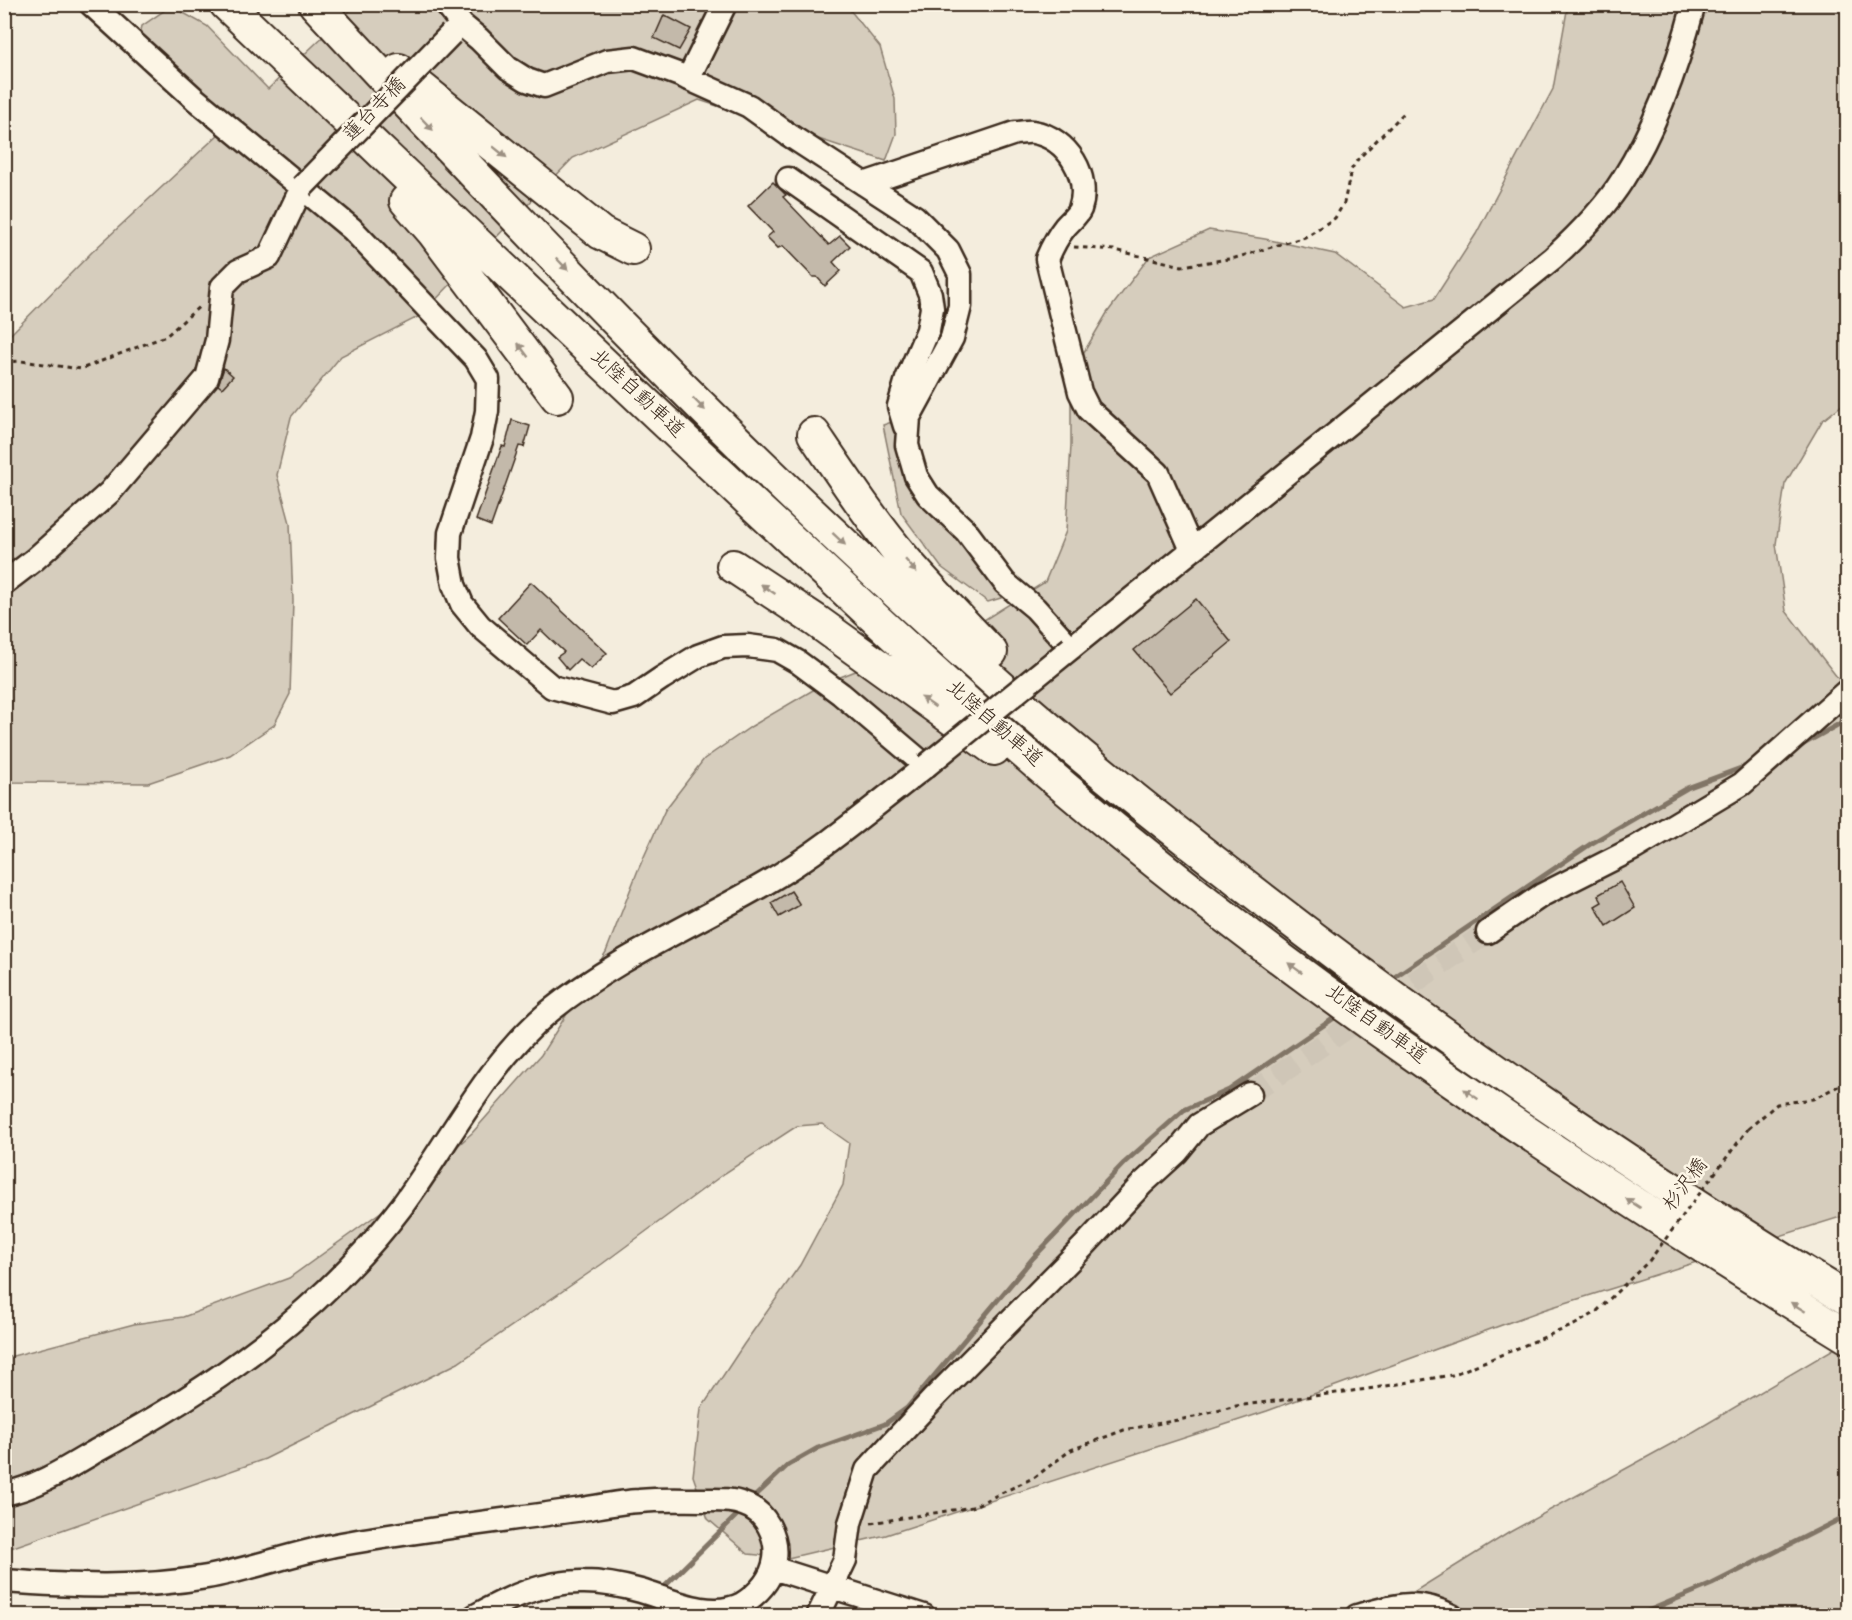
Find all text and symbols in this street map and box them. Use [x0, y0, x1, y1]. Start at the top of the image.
street label: 蓮台寺橋 [339, 73, 412, 148]
one-way arrow [420, 116, 433, 131]
one-way arrow [492, 145, 507, 157]
one-way arrow [555, 257, 569, 271]
one-way arrow [517, 342, 529, 358]
street label: 北陸自動車道 [584, 344, 689, 444]
one-way arrow [691, 396, 705, 410]
one-way arrow [832, 532, 847, 546]
one-way arrow [904, 558, 917, 573]
one-way arrow [761, 583, 777, 595]
street label: 北陸自動車道 [940, 675, 1047, 773]
one-way arrow [920, 696, 936, 708]
one-way arrow [1288, 962, 1304, 974]
street label: 北陸自動車道 [1320, 980, 1431, 1071]
one-way arrow [1463, 1089, 1479, 1100]
street label: 杉沢橋 [1659, 1155, 1714, 1217]
one-way arrow [1625, 1197, 1641, 1208]
one-way arrow [1790, 1301, 1806, 1312]

